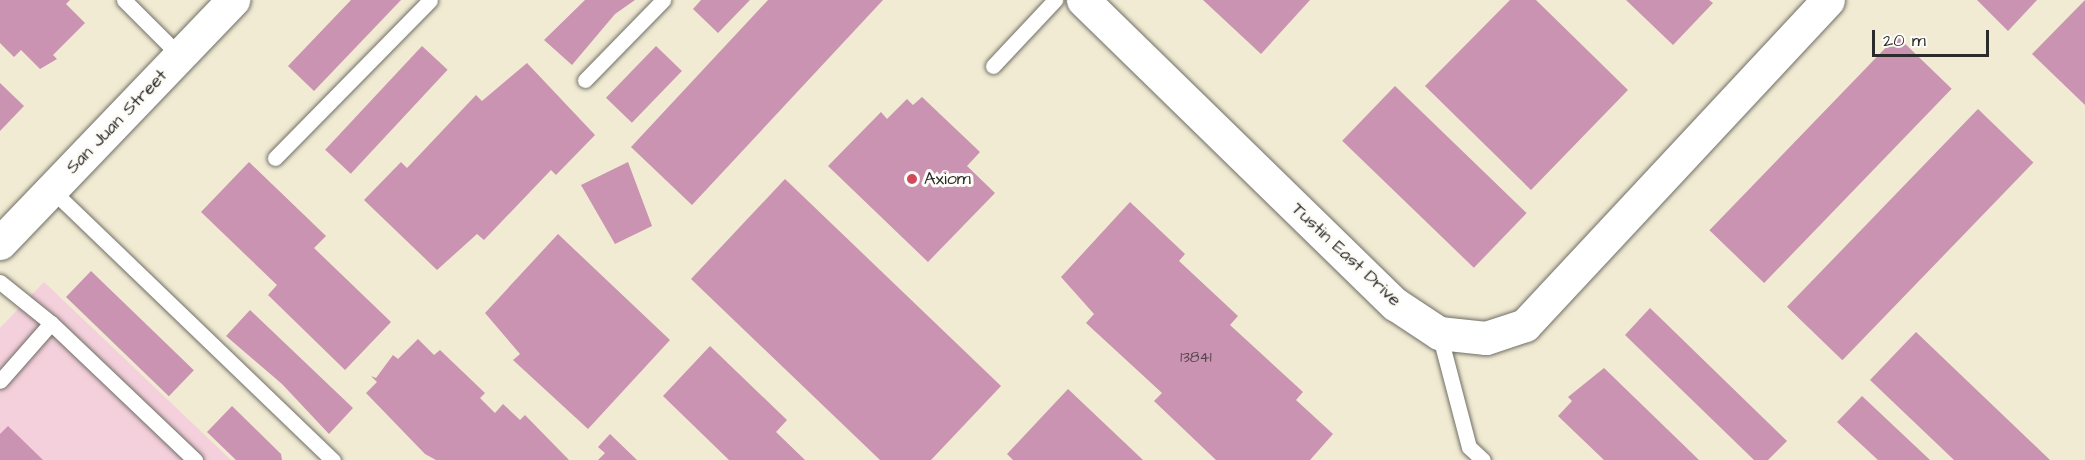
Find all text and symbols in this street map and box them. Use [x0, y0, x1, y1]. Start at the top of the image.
scale bar [1875, 18, 1992, 56]
text: 20 m [1883, 28, 1926, 53]
street label: San Juan Street [62, 65, 172, 179]
place label: Axiom [924, 168, 971, 190]
marker: Axiom [905, 172, 919, 186]
street label: Tustin East Drive [1287, 199, 1405, 311]
house number: 13841 [1180, 349, 1212, 367]

